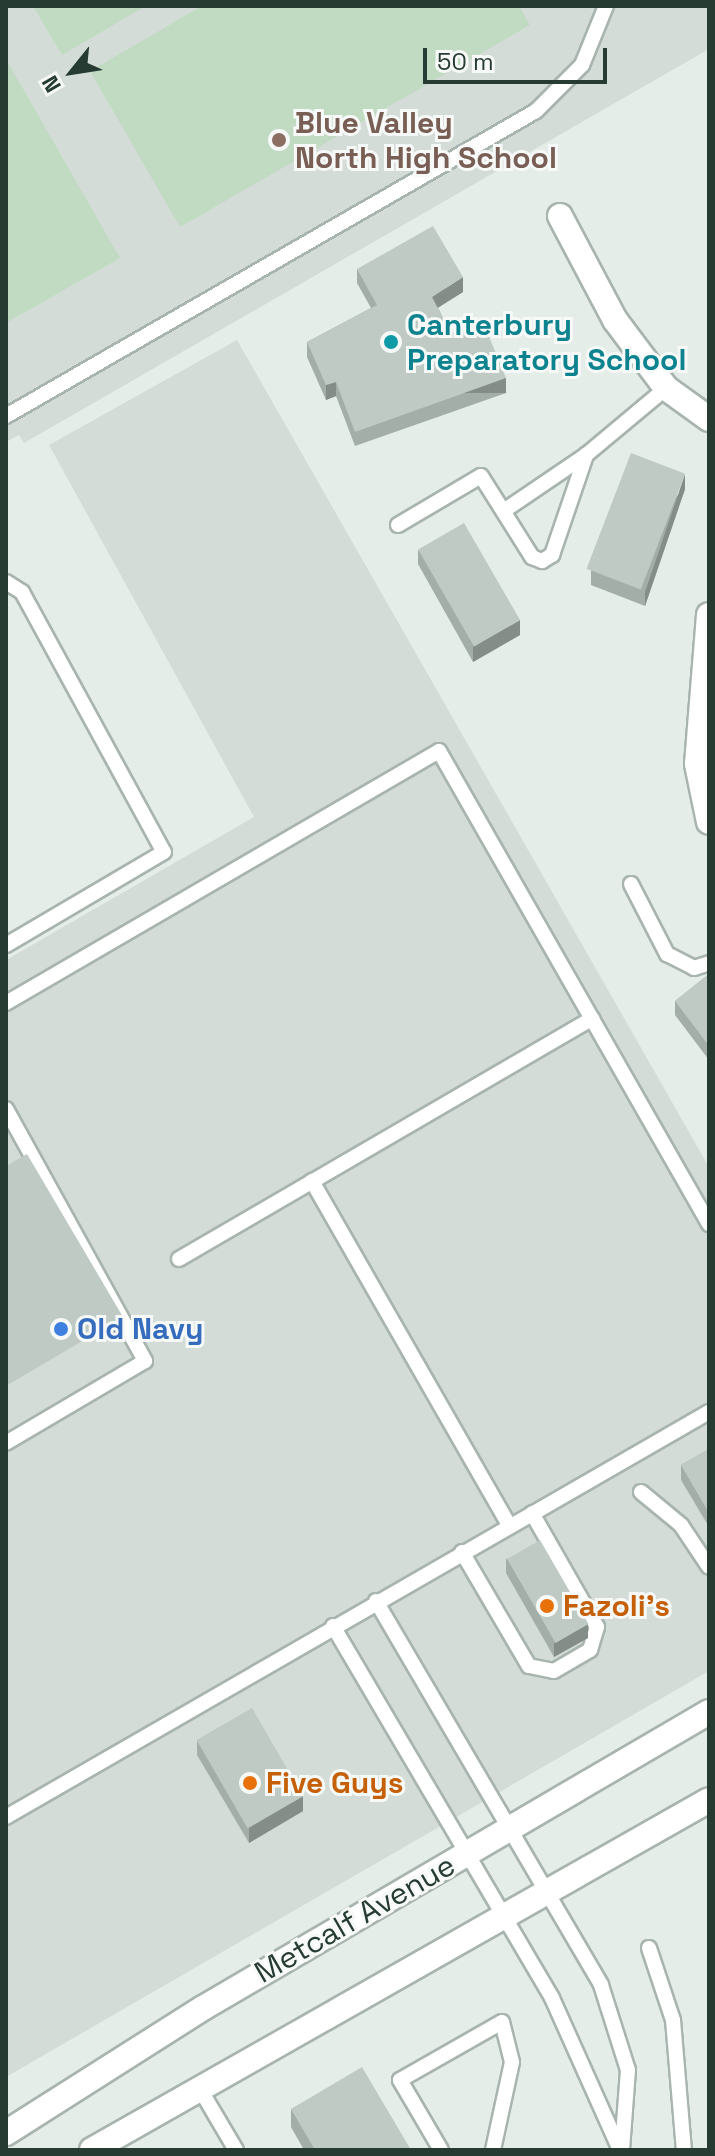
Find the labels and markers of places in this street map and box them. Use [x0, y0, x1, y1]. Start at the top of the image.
place label: Blue Valley North High School [295, 105, 557, 176]
marker: Blue Valley North High School [270, 131, 288, 149]
place label: Canterbury Preparatory School [407, 307, 686, 378]
marker: Canterbury Preparatory School [382, 333, 400, 351]
place label: Old Navy [77, 1311, 204, 1347]
marker: Old Navy [52, 1320, 70, 1338]
place label: Fazoli's [563, 1588, 670, 1624]
marker: Fazoli's [538, 1597, 556, 1615]
place label: Five Guys [266, 1765, 403, 1801]
marker: Five Guys [241, 1774, 259, 1792]

